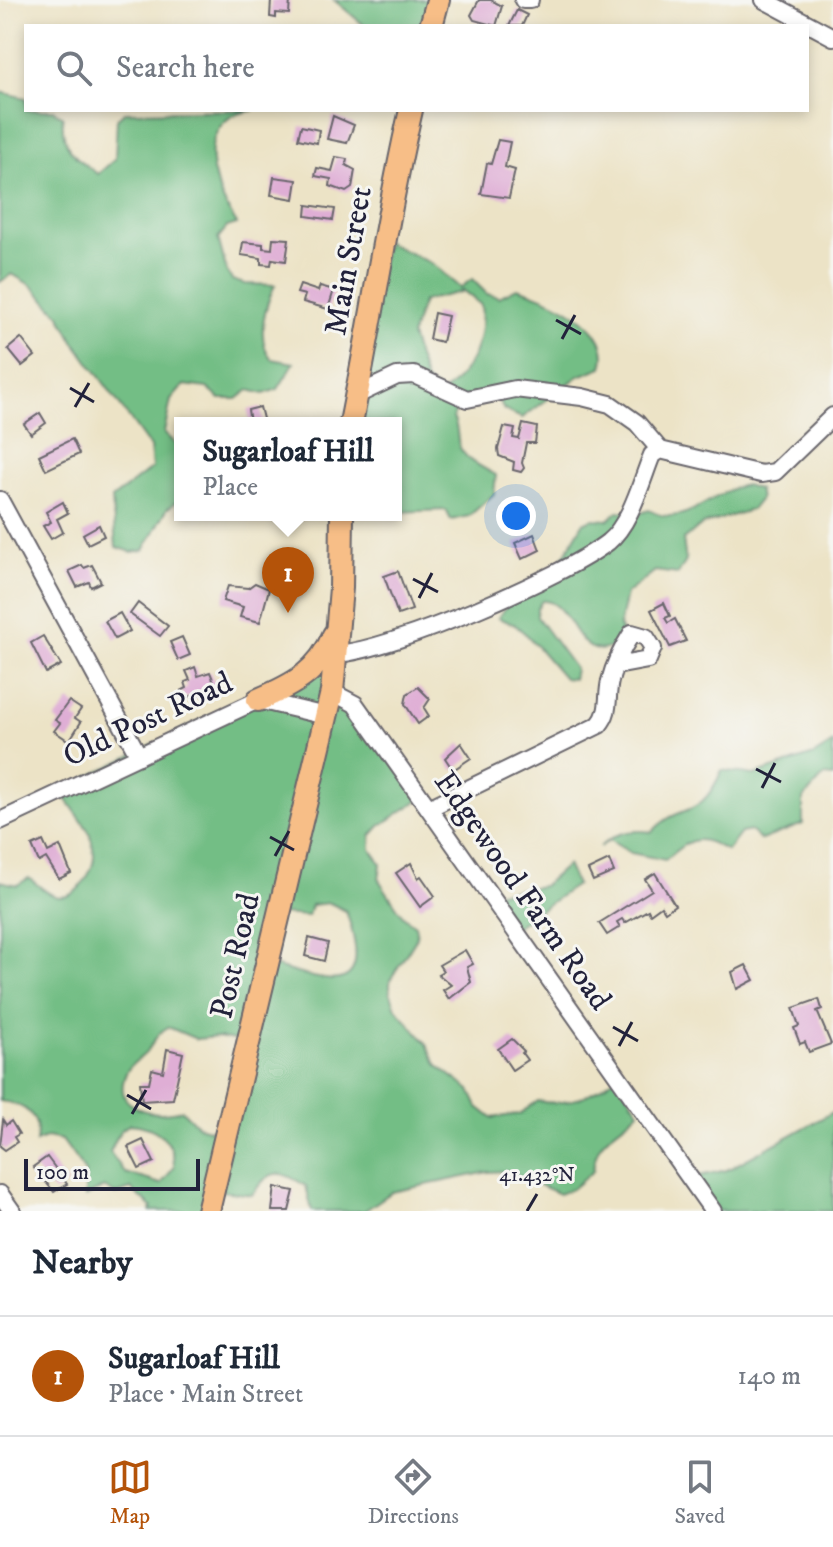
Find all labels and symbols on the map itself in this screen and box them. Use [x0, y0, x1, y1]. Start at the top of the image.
street label: Main Street [316, 183, 382, 339]
your location [496, 496, 536, 536]
pin: 1 [262, 547, 314, 613]
street label: Old Post Road [57, 663, 239, 777]
street label: Edgewood Farm Road [424, 764, 620, 1018]
street label: Post Road [202, 889, 270, 1023]
scale bar [24, 1155, 200, 1191]
text: 41.432°N [499, 1163, 575, 1188]

